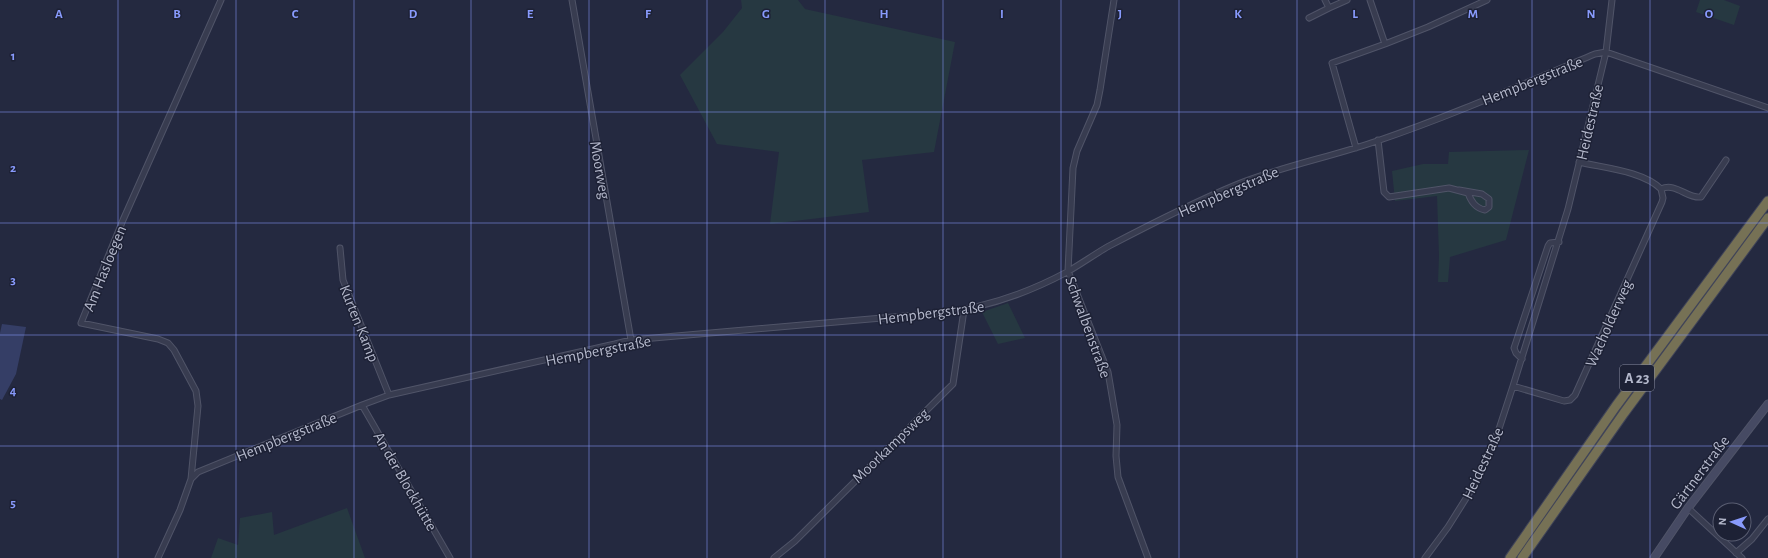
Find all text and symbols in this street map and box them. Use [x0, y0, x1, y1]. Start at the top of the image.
text: A [55, 8, 63, 21]
text: B [173, 8, 181, 21]
text: C [292, 8, 299, 21]
text: D [409, 8, 418, 21]
text: E [527, 8, 534, 21]
text: F [645, 8, 652, 21]
text: G [762, 8, 770, 21]
text: H [879, 8, 889, 21]
text: I [1000, 8, 1004, 21]
text: J [1118, 8, 1122, 21]
text: K [1234, 8, 1242, 21]
text: L [1352, 8, 1358, 21]
text: M [1468, 8, 1478, 21]
text: N [1586, 8, 1596, 21]
text: O [1705, 8, 1714, 21]
text: 1 [11, 50, 15, 63]
street label: Hempbergstraße [1480, 53, 1585, 108]
street label: Heidestraße [1573, 83, 1606, 162]
street label: Moorweg [587, 140, 613, 201]
text: 2 [10, 162, 16, 175]
street label: Hempbergstraße [1176, 164, 1281, 220]
street label: Am Hasloegen [80, 223, 129, 314]
text: 3 [10, 274, 16, 287]
street label: Schwalbenstraße [1062, 274, 1114, 380]
street label: Wacholderweg [1583, 277, 1635, 369]
street label: Kurten Kamp [336, 283, 382, 364]
street label: Hempbergstraße [877, 299, 985, 327]
street label: Hempbergstraße [544, 333, 652, 369]
road number: A 23 [1620, 365, 1654, 391]
text: 4 [10, 385, 17, 398]
street label: Moorkampsweg [849, 405, 932, 486]
street label: Hempbergstraße [234, 409, 339, 464]
street label: Heidestraße [1459, 425, 1506, 502]
street label: An der Blockhütte [370, 429, 440, 534]
street label: Gärtnerstraße [1667, 433, 1732, 512]
text: 5 [10, 497, 16, 510]
north arrow [1712, 502, 1752, 542]
text: N [1717, 517, 1728, 526]

